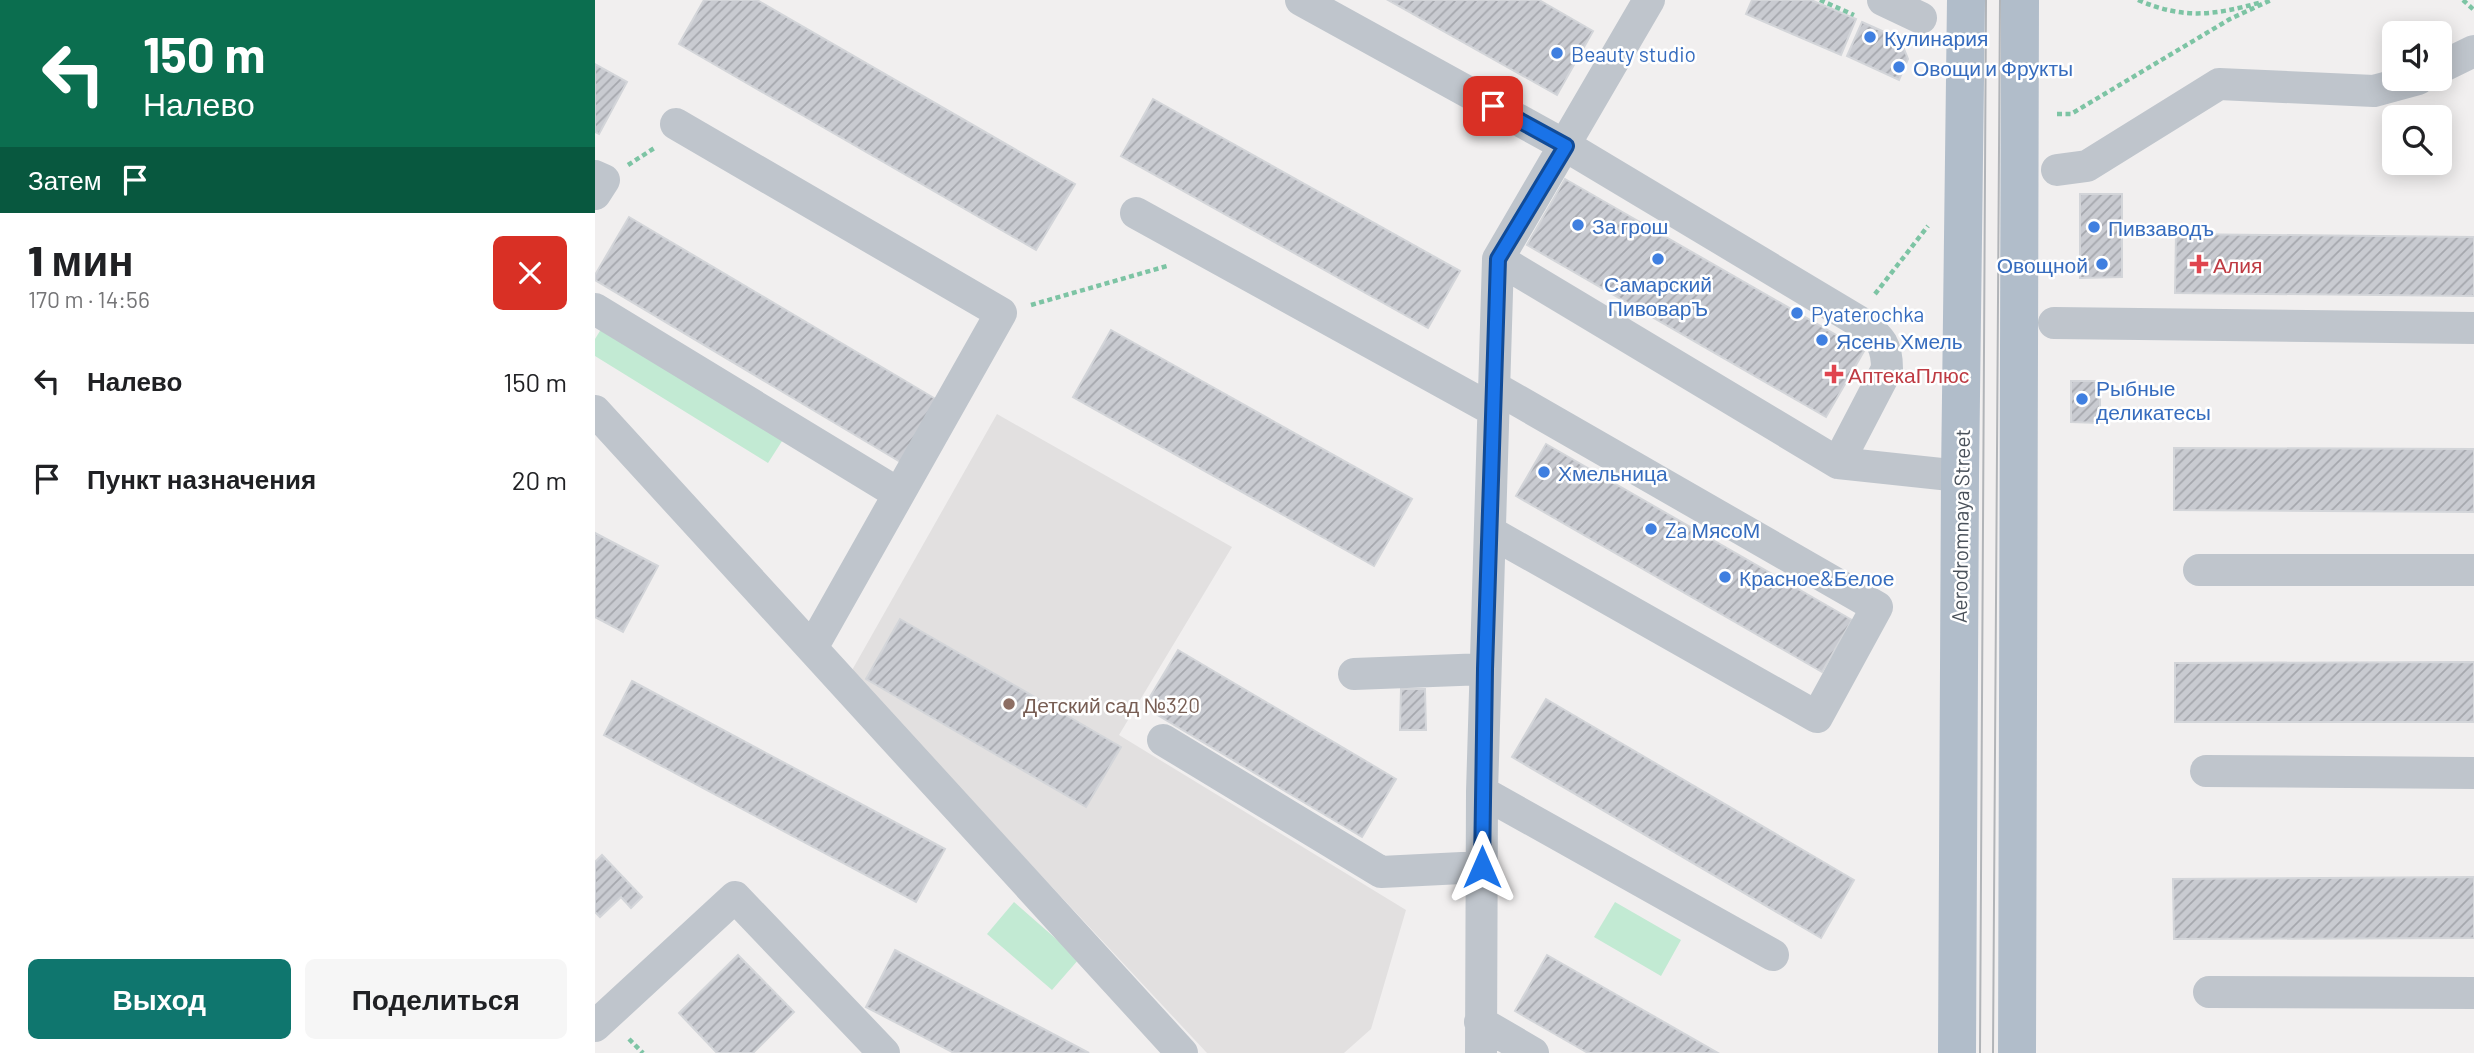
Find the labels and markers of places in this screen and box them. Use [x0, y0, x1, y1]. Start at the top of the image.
place label: Кулинария [1884, 25, 1988, 50]
marker: Кулинария [1862, 29, 1878, 45]
place label: Beauty studio [1571, 41, 1696, 66]
marker: Beauty studio [1549, 45, 1565, 61]
place label: Овощи и Фрукты [1913, 55, 2073, 80]
marker: Овощи и Фрукты [1891, 59, 1907, 75]
pin [1463, 76, 1523, 136]
place label: За грош [1592, 213, 1668, 238]
place label: Пивзаводъ [2108, 215, 2214, 240]
marker: За грош [1570, 217, 1586, 233]
marker: Пивзаводъ [2086, 219, 2102, 235]
marker: Самарский ПивоварЪ [1650, 251, 1666, 267]
place label: Овощной [1997, 252, 2088, 277]
place label: Алия [2213, 252, 2262, 277]
marker: Овощной [2094, 256, 2110, 272]
marker: Алия [2191, 256, 2207, 272]
place label: Самарский ПивоварЪ [1604, 271, 1712, 320]
place label: Pyaterochka [1811, 301, 1924, 326]
marker: Pyaterochka [1789, 305, 1805, 321]
place label: Ясень Хмель [1836, 328, 1963, 353]
marker: Ясень Хмель [1814, 332, 1830, 348]
place label: АптекаПлюс [1848, 362, 1969, 387]
marker: АптекаПлюс [1826, 366, 1842, 382]
place label: Рыбные деликатесы [2096, 375, 2211, 424]
marker: Рыбные деликатесы [2074, 391, 2090, 407]
place label: Хмельница [1558, 460, 1668, 485]
marker: Хмельница [1536, 464, 1552, 480]
place label: Za МясоМ [1665, 517, 1760, 542]
marker: Za МясоМ [1643, 521, 1659, 537]
place label: Красное&Белое [1739, 565, 1894, 590]
marker: Красное&Белое [1717, 569, 1733, 585]
place label: Детский сад №320 [1023, 692, 1200, 717]
marker: Детский сад №320 [1001, 696, 1017, 712]

